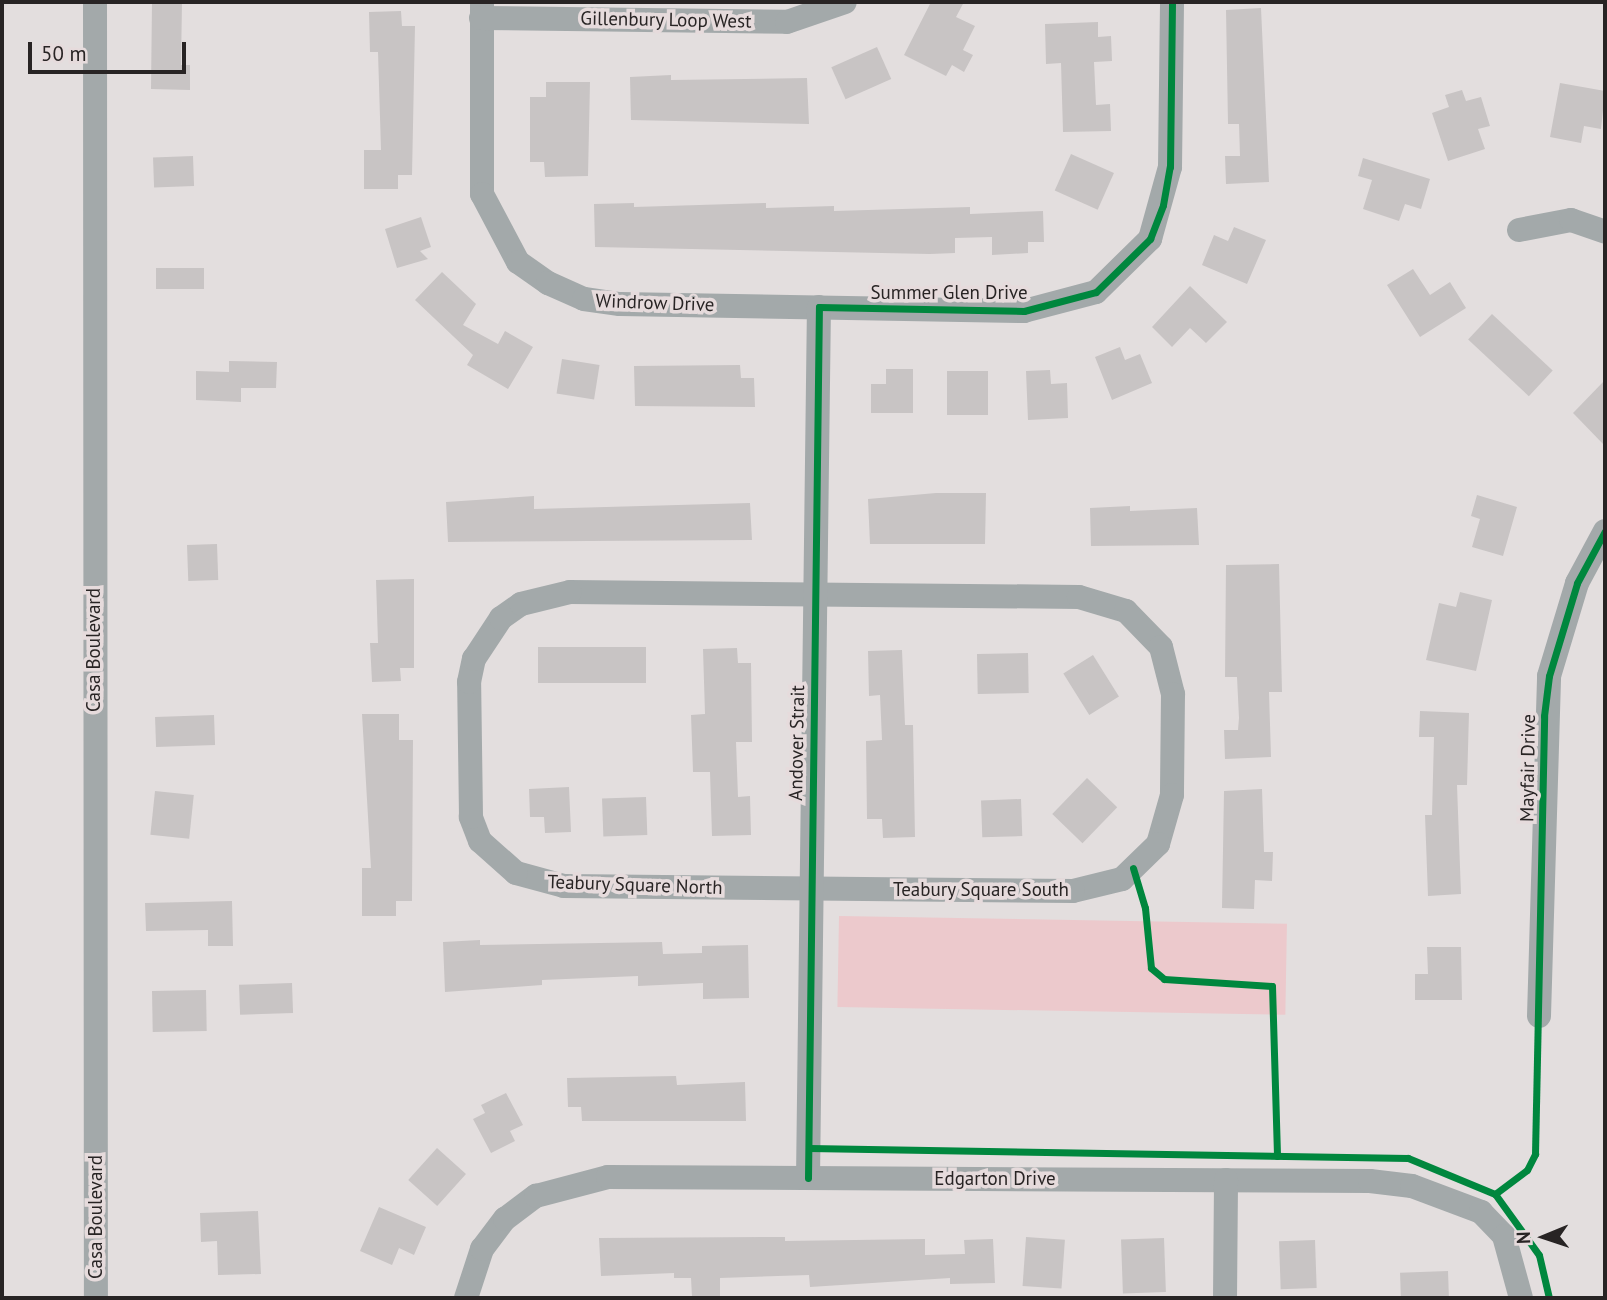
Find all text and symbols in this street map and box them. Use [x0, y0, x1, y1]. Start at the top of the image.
street label: Gillenbury Loop West [580, 7, 752, 33]
scale bar [32, 28, 189, 72]
text: 50 m [41, 40, 87, 67]
street label: Summer Glen Drive [870, 282, 1028, 304]
street label: Windrow Drive [595, 290, 715, 316]
street label: Casa Boulevard [83, 588, 105, 712]
street label: Andover Strait [785, 685, 809, 801]
street label: Mayfair Drive [1516, 714, 1540, 822]
street label: Teabury Square North [547, 871, 723, 899]
street label: Teabury Square South [893, 879, 1069, 901]
street label: Casa Boulevard [85, 1155, 107, 1279]
street label: Edgarton Drive [934, 1168, 1056, 1190]
north arrow [1509, 1202, 1579, 1272]
text: N [1511, 1231, 1535, 1244]

